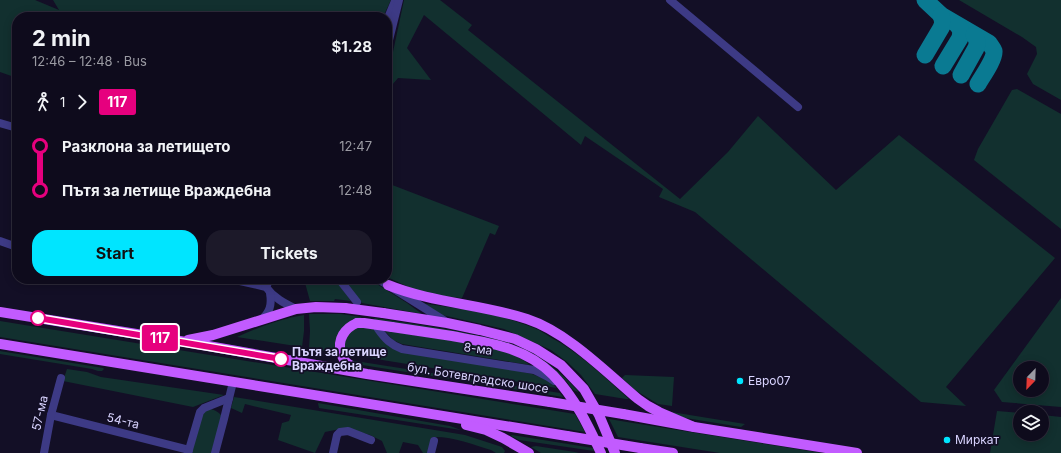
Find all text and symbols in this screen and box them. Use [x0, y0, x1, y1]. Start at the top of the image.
text: 2 min [32, 25, 91, 51]
text: $1.28 [331, 37, 372, 56]
text: 12:46 – 12:48 · Bus [32, 53, 147, 69]
icon: walk [32, 91, 54, 113]
icon: forward [71, 91, 93, 113]
text: 117 [107, 93, 128, 110]
text: 1 [60, 94, 65, 110]
text: Разклона за летището [62, 137, 230, 156]
text: 12:47 [339, 138, 372, 154]
text: Пътя за летище Враждебна [62, 181, 271, 200]
text: 12:48 [339, 182, 372, 198]
button: Start [32, 230, 198, 276]
button: Tickets [206, 230, 372, 276]
unlabelled marker [30, 310, 46, 326]
line badge: 117 [137, 325, 183, 351]
text: 117 [150, 329, 170, 346]
street label: 8-ма [463, 339, 493, 358]
place label: Пътя за летище Враждебна [292, 344, 387, 373]
marker: Пътя за летище Враждебна [273, 351, 289, 367]
street label: бул. Ботевградско шосе [406, 359, 550, 396]
north arrow [1013, 361, 1049, 397]
map controls [1013, 361, 1049, 441]
place label: Евро07 [748, 373, 791, 388]
marker: Евро07 [735, 376, 745, 386]
street label: 57-ма [28, 394, 51, 432]
button: layers [1013, 405, 1049, 441]
street label: 54-та [105, 409, 141, 432]
place label: Миркат [955, 432, 1000, 447]
marker: Миркат [942, 435, 952, 445]

